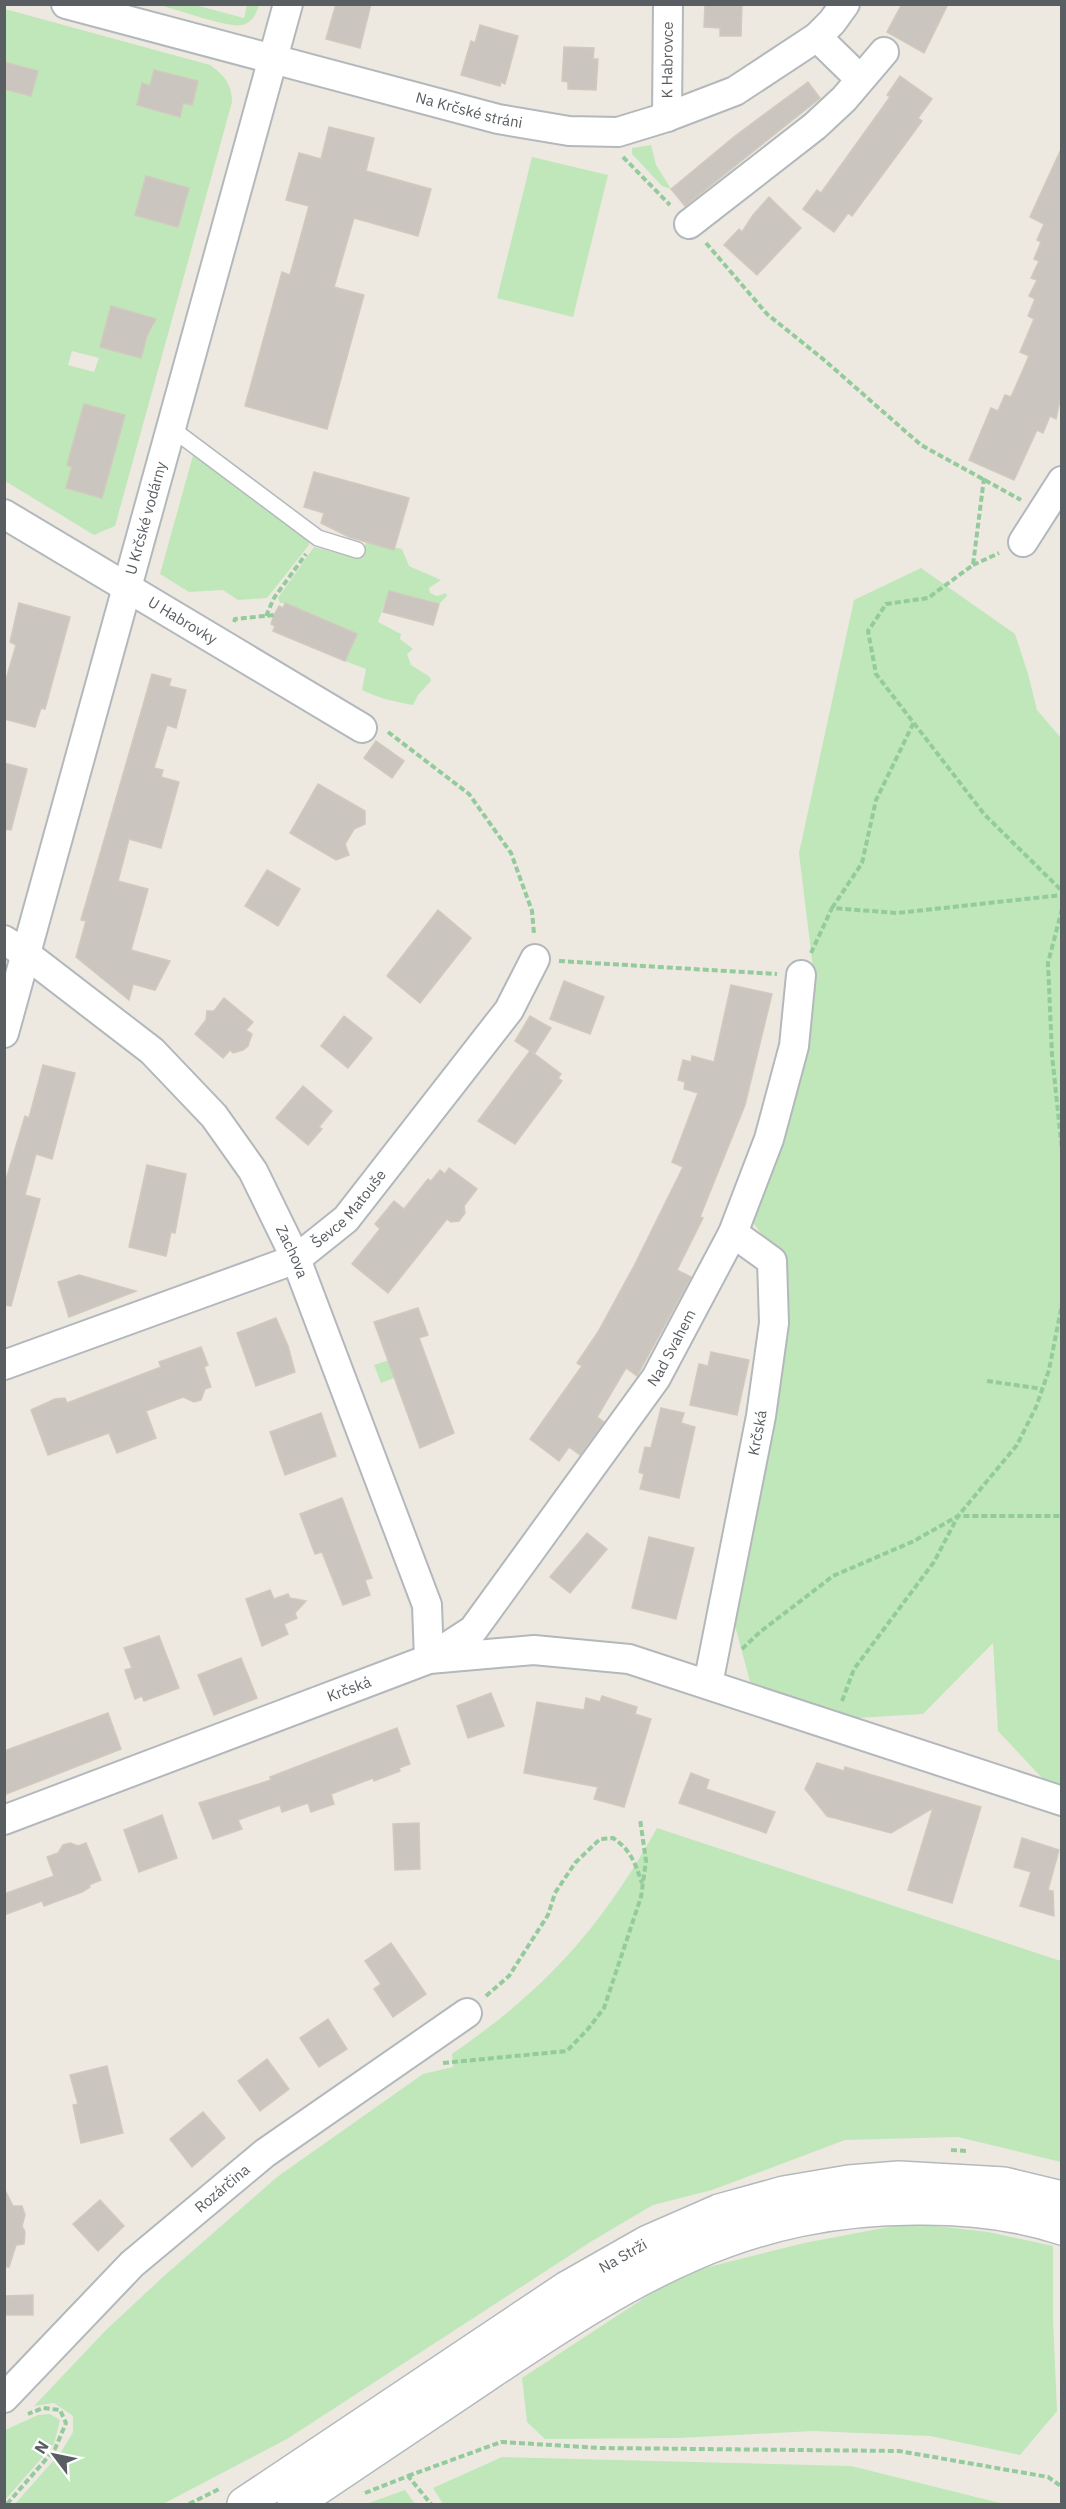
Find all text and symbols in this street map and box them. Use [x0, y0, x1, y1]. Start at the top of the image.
street label: K Habrovce [657, 21, 677, 99]
street label: Na Krčské stráni [414, 88, 524, 132]
street label: U Krčské vodárny [121, 459, 170, 577]
street label: U Habrovky [145, 592, 221, 649]
street label: Ševce Matouše [307, 1166, 390, 1252]
street label: Zachova [272, 1222, 312, 1281]
street label: Nad Svahem [643, 1306, 700, 1390]
street label: Krčská [743, 1409, 771, 1457]
street label: Krčská [324, 1672, 374, 1706]
street label: Rozárčina [191, 2160, 253, 2217]
street label: Na Strži [595, 2235, 650, 2277]
north arrow [24, 2425, 84, 2485]
text: N [30, 2437, 53, 2457]

